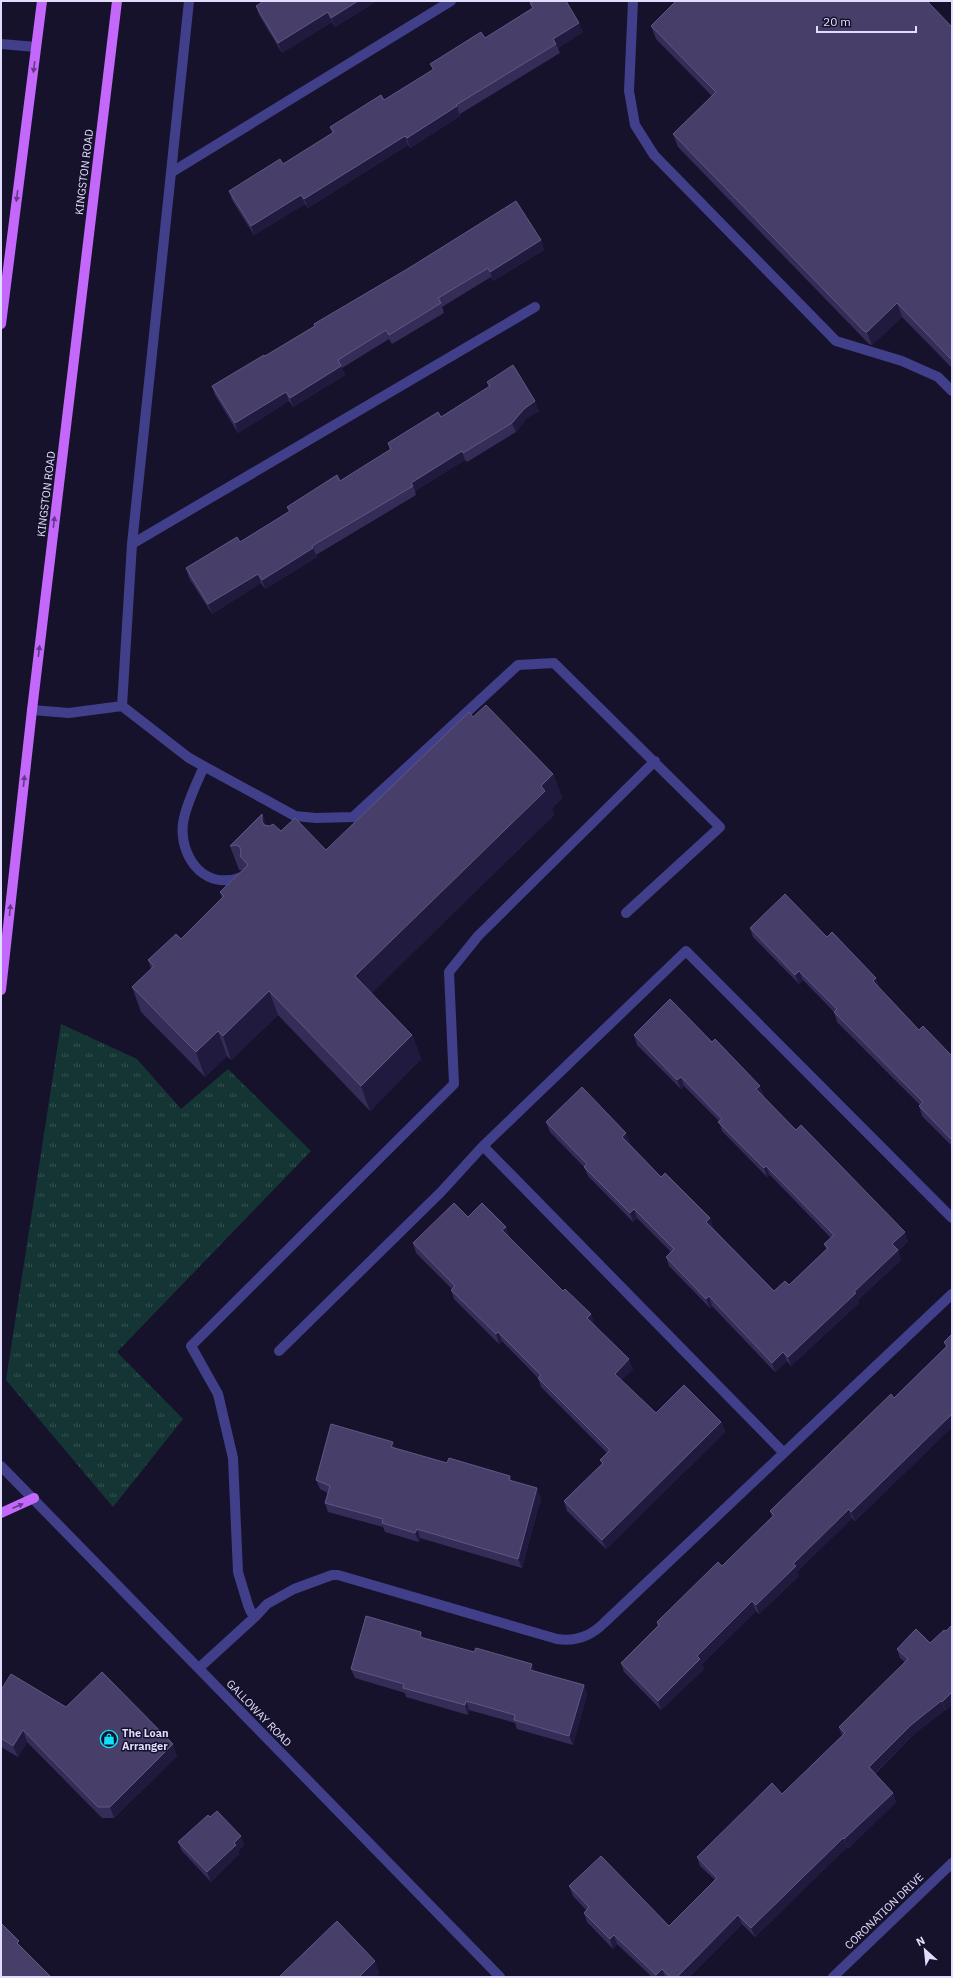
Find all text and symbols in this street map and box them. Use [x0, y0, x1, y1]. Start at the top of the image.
scale bar [817, 8, 916, 34]
text: 20 m [823, 14, 851, 29]
one-way arrow [31, 61, 37, 74]
street label: KINGSTON ROAD [72, 128, 96, 216]
one-way arrow [14, 190, 20, 202]
street label: KINGSTON ROAD [34, 450, 58, 538]
one-way arrow [51, 516, 57, 528]
one-way arrow [35, 645, 42, 658]
one-way arrow [21, 775, 27, 787]
one-way arrow [7, 904, 13, 916]
one-way arrow [12, 1502, 24, 1508]
street label: GALLOWAY ROAD [224, 1677, 294, 1749]
place label: The Loan Arranger [122, 1726, 169, 1753]
shop icon: The Loan Arranger [99, 1729, 119, 1749]
street label: CORONATION DRIVE [842, 1870, 926, 1952]
north arrow [905, 1930, 945, 1970]

